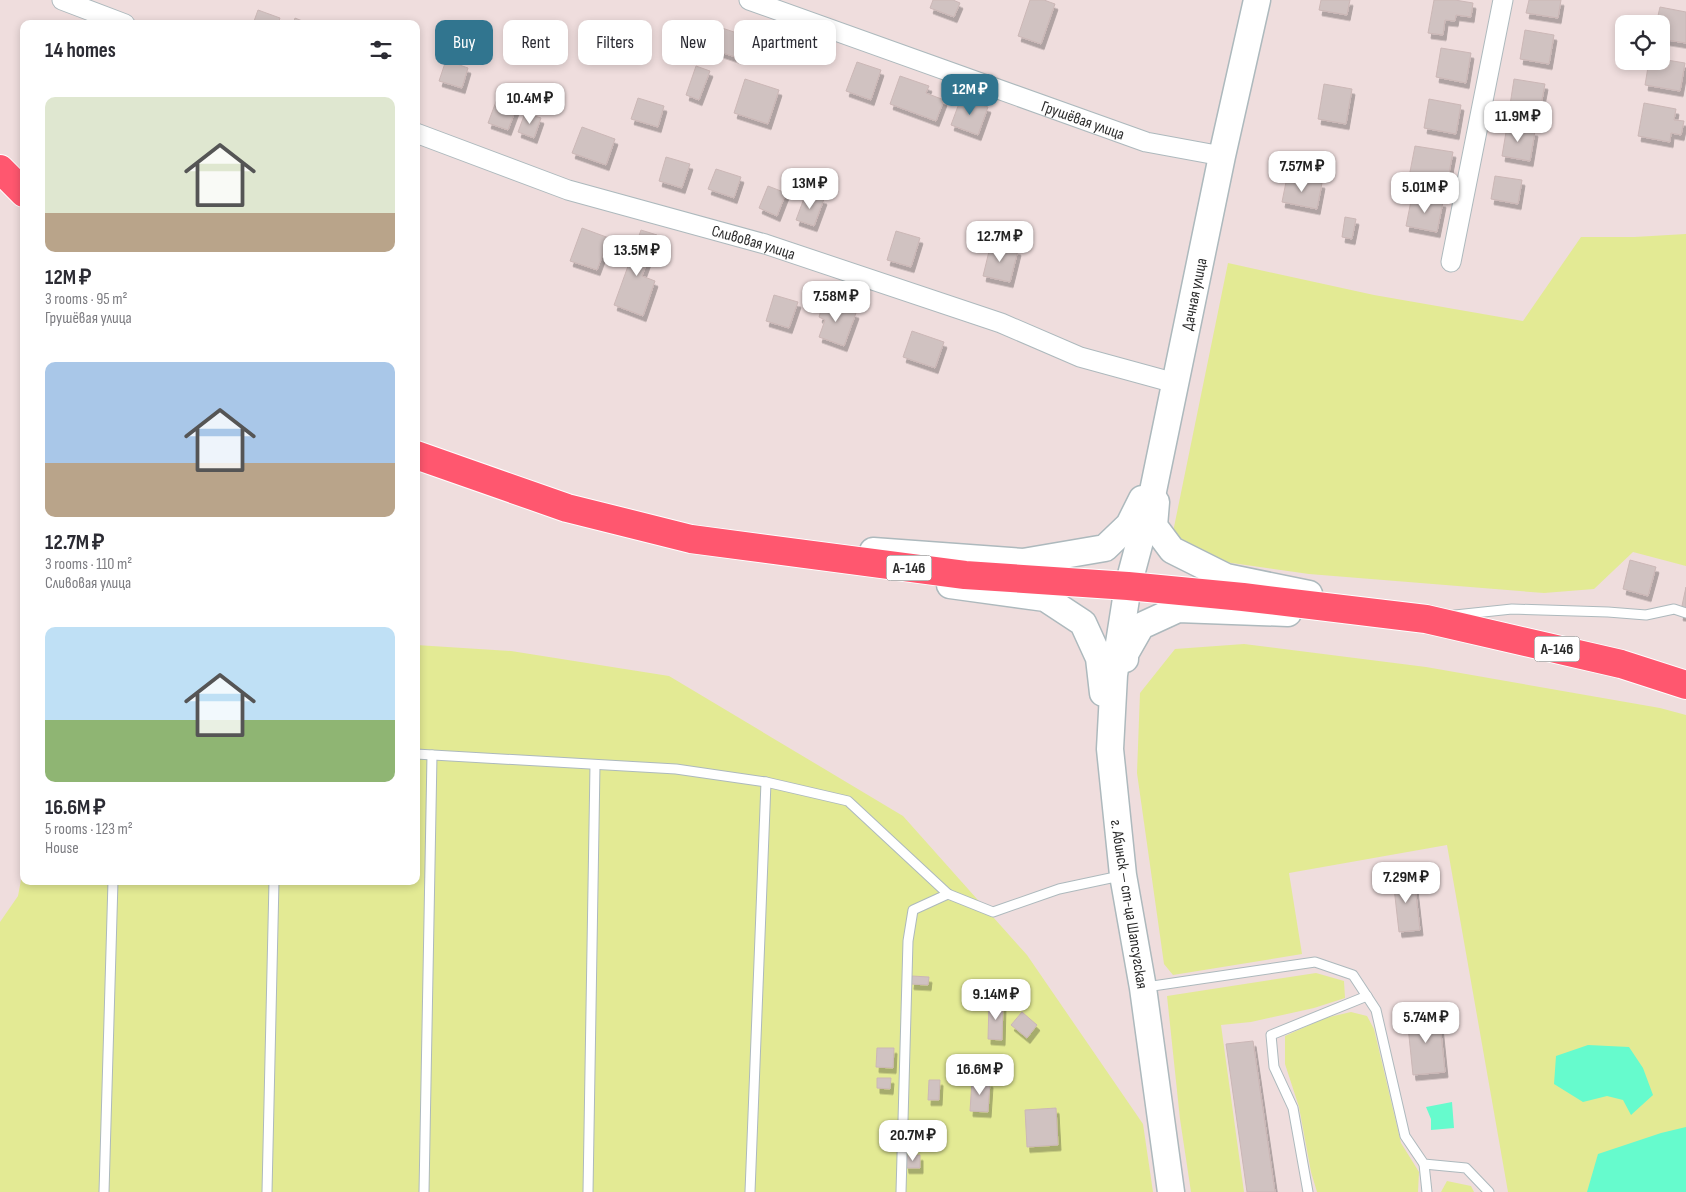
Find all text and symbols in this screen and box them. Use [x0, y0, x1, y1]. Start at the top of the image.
map controls [1615, 15, 1670, 70]
button: locate [1615, 15, 1670, 70]
chip: Buy [435, 20, 493, 65]
chip: Rent [503, 20, 568, 65]
chip: Filters [578, 20, 652, 65]
chip: New [662, 20, 724, 65]
chip: Apartment [734, 20, 836, 65]
icon: filters [367, 36, 395, 64]
text: 14 homes [45, 38, 116, 63]
pin: 12M ₽ [935, 74, 1005, 116]
text: 12M ₽ [952, 80, 988, 99]
pin: 10.4M ₽ [484, 82, 576, 125]
text: 10.4M ₽ [507, 89, 553, 108]
street label: Грушёвая улица [1039, 97, 1127, 145]
pin: 11.9M ₽ [1472, 100, 1564, 143]
text: 11.9M ₽ [1495, 107, 1541, 126]
icon: home [175, 130, 265, 220]
pin: 7.57M ₽ [1256, 150, 1348, 193]
text: 7.57M ₽ [1279, 157, 1325, 176]
pin: 13M ₽ [775, 168, 845, 210]
pin: 5.01M ₽ [1379, 172, 1471, 214]
text: 13M ₽ [792, 174, 828, 193]
text: 5.01M ₽ [1402, 178, 1448, 197]
pin: 12.7M ₽ [954, 220, 1046, 263]
street label: Сливовая улица [709, 222, 797, 264]
text: 12.7M ₽ [977, 227, 1023, 246]
pin: 13.5M ₽ [591, 234, 683, 277]
text: 13.5M ₽ [614, 241, 660, 260]
street label: Дачная улица [1178, 256, 1212, 332]
text: 12M ₽ [45, 265, 91, 290]
pin: 7.58M ₽ [790, 280, 882, 323]
text: 7.58M ₽ [813, 287, 859, 306]
text: 3 rooms · 95 m² [45, 290, 127, 309]
text: Грушёвая улица [45, 309, 132, 328]
icon: home [175, 395, 265, 485]
text: 12.7M ₽ [45, 530, 105, 555]
text: 3 rooms · 110 m² [45, 555, 132, 574]
road number: А-146 [886, 556, 932, 580]
text: Сливовая улица [45, 574, 131, 593]
road number: А-146 [1534, 636, 1580, 662]
icon: home [175, 660, 265, 750]
text: 16.6M ₽ [45, 795, 106, 820]
street label: г. Абинск — ст-ца Шапсугская [1106, 818, 1151, 990]
text: 5 rooms · 123 m² [45, 820, 133, 839]
text: House [45, 839, 79, 858]
pin: 7.29M ₽ [1360, 862, 1452, 904]
text: 7.29M ₽ [1383, 868, 1429, 887]
pin: 9.14M ₽ [950, 978, 1042, 1021]
text: 9.14M ₽ [973, 985, 1019, 1004]
pin: 5.74M ₽ [1380, 1002, 1472, 1044]
text: 5.74M ₽ [1403, 1008, 1449, 1027]
pin: 16.6M ₽ [934, 1054, 1026, 1096]
text: 16.6M ₽ [957, 1060, 1003, 1079]
pin: 20.7M ₽ [867, 1120, 959, 1162]
text: 20.7M ₽ [890, 1126, 936, 1145]

